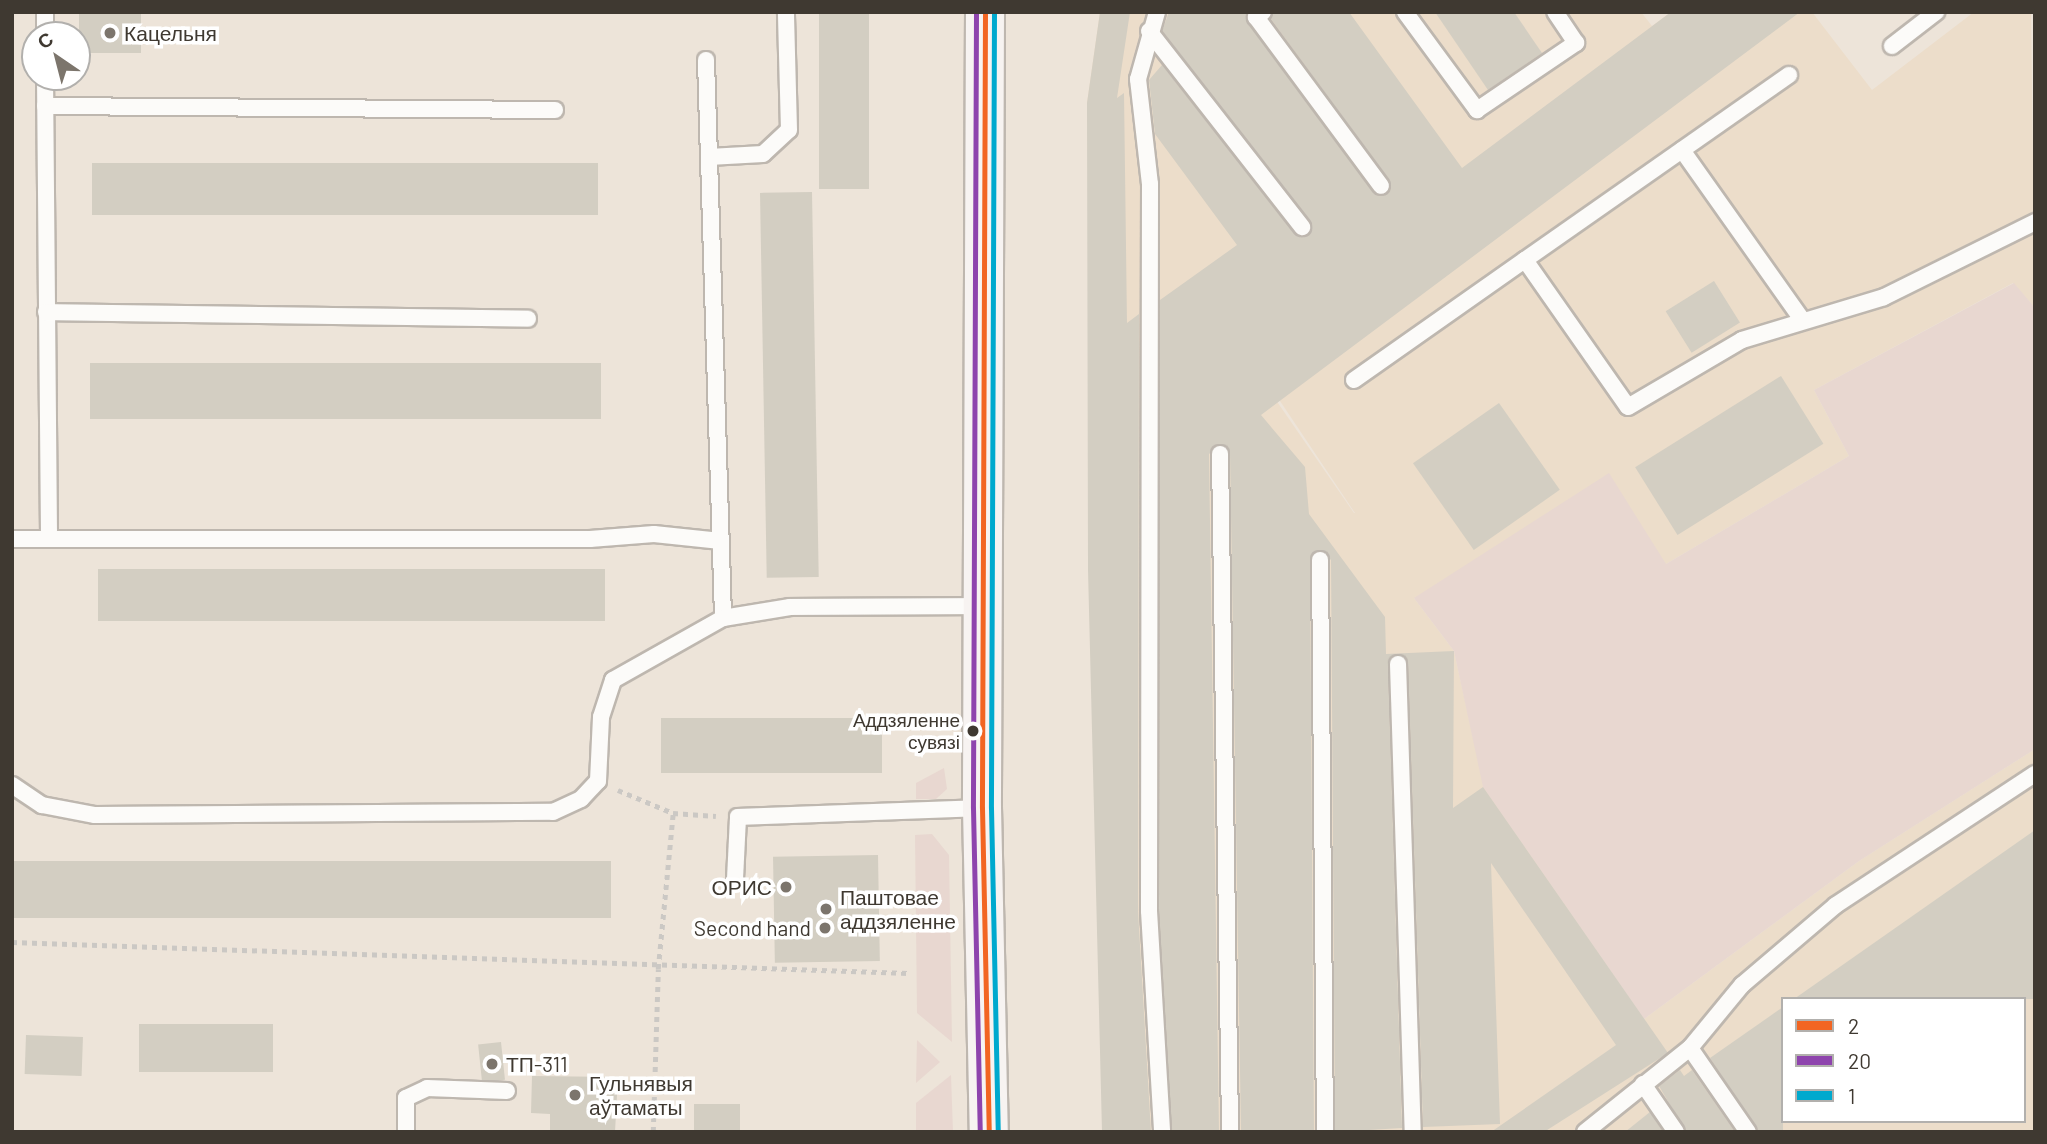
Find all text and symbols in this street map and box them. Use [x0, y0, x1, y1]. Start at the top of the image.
place label: Кацельня [124, 20, 217, 46]
north arrow [21, 21, 91, 91]
marker: Кацельня [102, 25, 118, 41]
text: С [33, 27, 57, 53]
place label: Аддзяленне сувязі [853, 709, 960, 753]
marker: Аддзяленне сувязі [966, 724, 980, 738]
place label: ОРИС [711, 874, 772, 900]
marker: ОРИС [778, 879, 794, 895]
place label: Паштовае аддзяленне [840, 884, 956, 934]
marker: Паштовае аддзяленне [818, 901, 834, 917]
place label: Second hand [694, 915, 811, 941]
marker: Second hand [817, 920, 833, 936]
legend [1781, 997, 2026, 1123]
text: 2 [1848, 1013, 1859, 1038]
text: 20 [1848, 1048, 1871, 1073]
place label: ТП-311 [506, 1051, 568, 1077]
marker: ТП-311 [484, 1056, 500, 1072]
place label: Гульнявыя аўтаматы [589, 1070, 693, 1120]
text: 1 [1848, 1083, 1855, 1108]
marker: Гульнявыя аўтаматы [567, 1087, 583, 1103]

